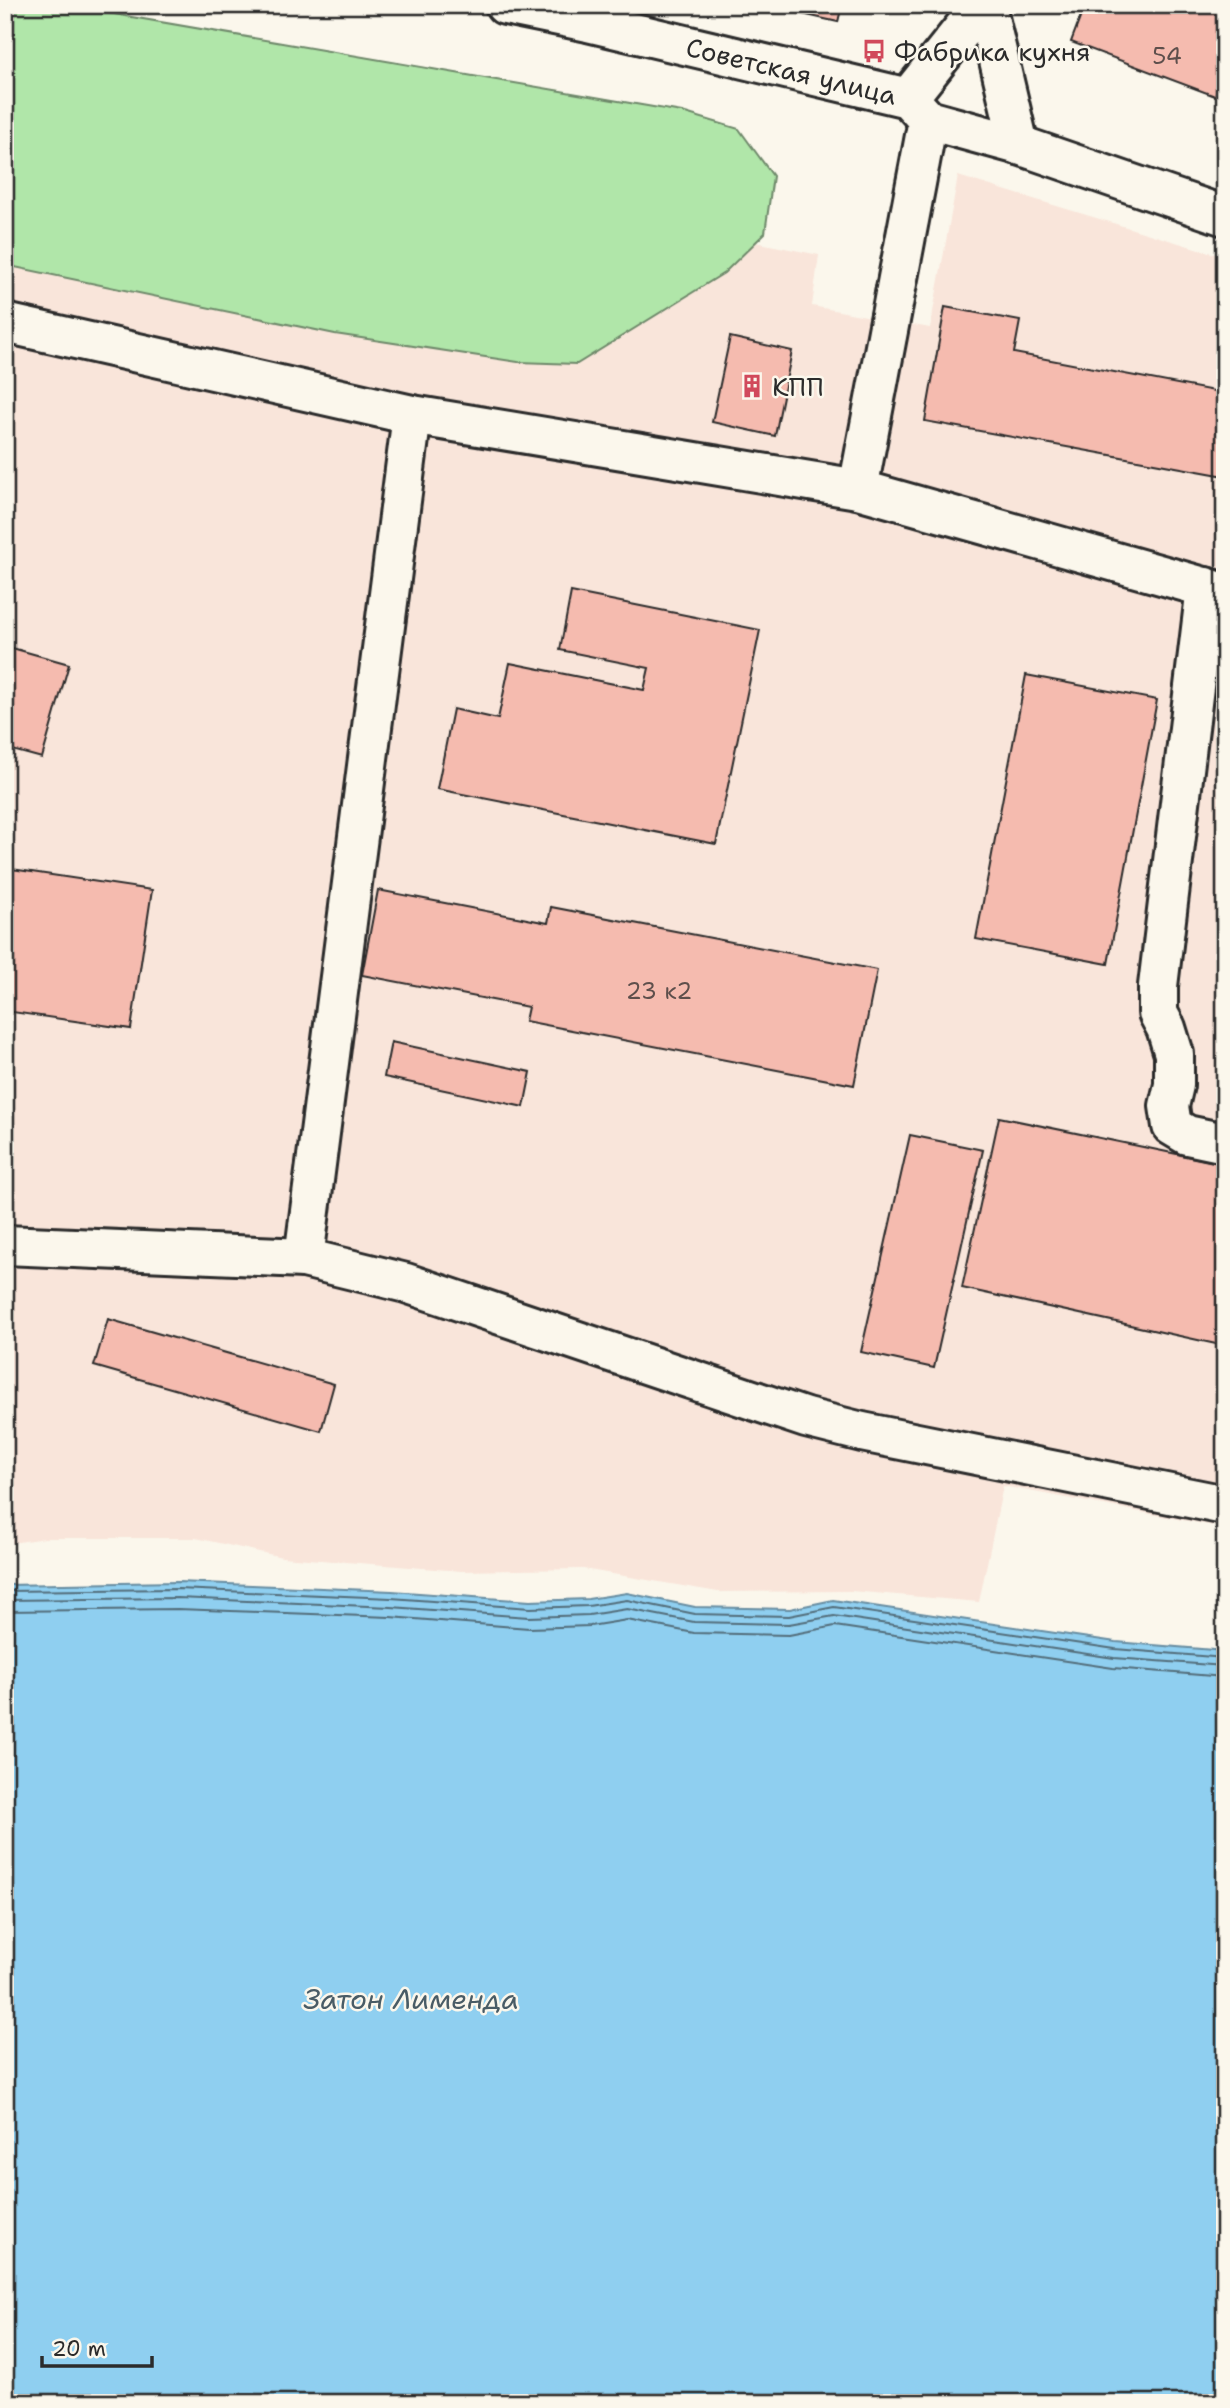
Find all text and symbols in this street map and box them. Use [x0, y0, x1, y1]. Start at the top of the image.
street label: Советская улица [683, 28, 900, 112]
place label: Фабрика кухня [894, 34, 1090, 69]
bus stop icon: Фабрика кухня [860, 37, 888, 65]
house number: 54 [1152, 41, 1182, 71]
place label: КПП [772, 369, 824, 404]
building icon: КПП [738, 372, 766, 400]
house number: 23 к2 [626, 976, 692, 1006]
water label: Затон Лименда [303, 1980, 519, 2018]
scale bar [42, 2324, 152, 2368]
text: 20 m [52, 2335, 106, 2363]

